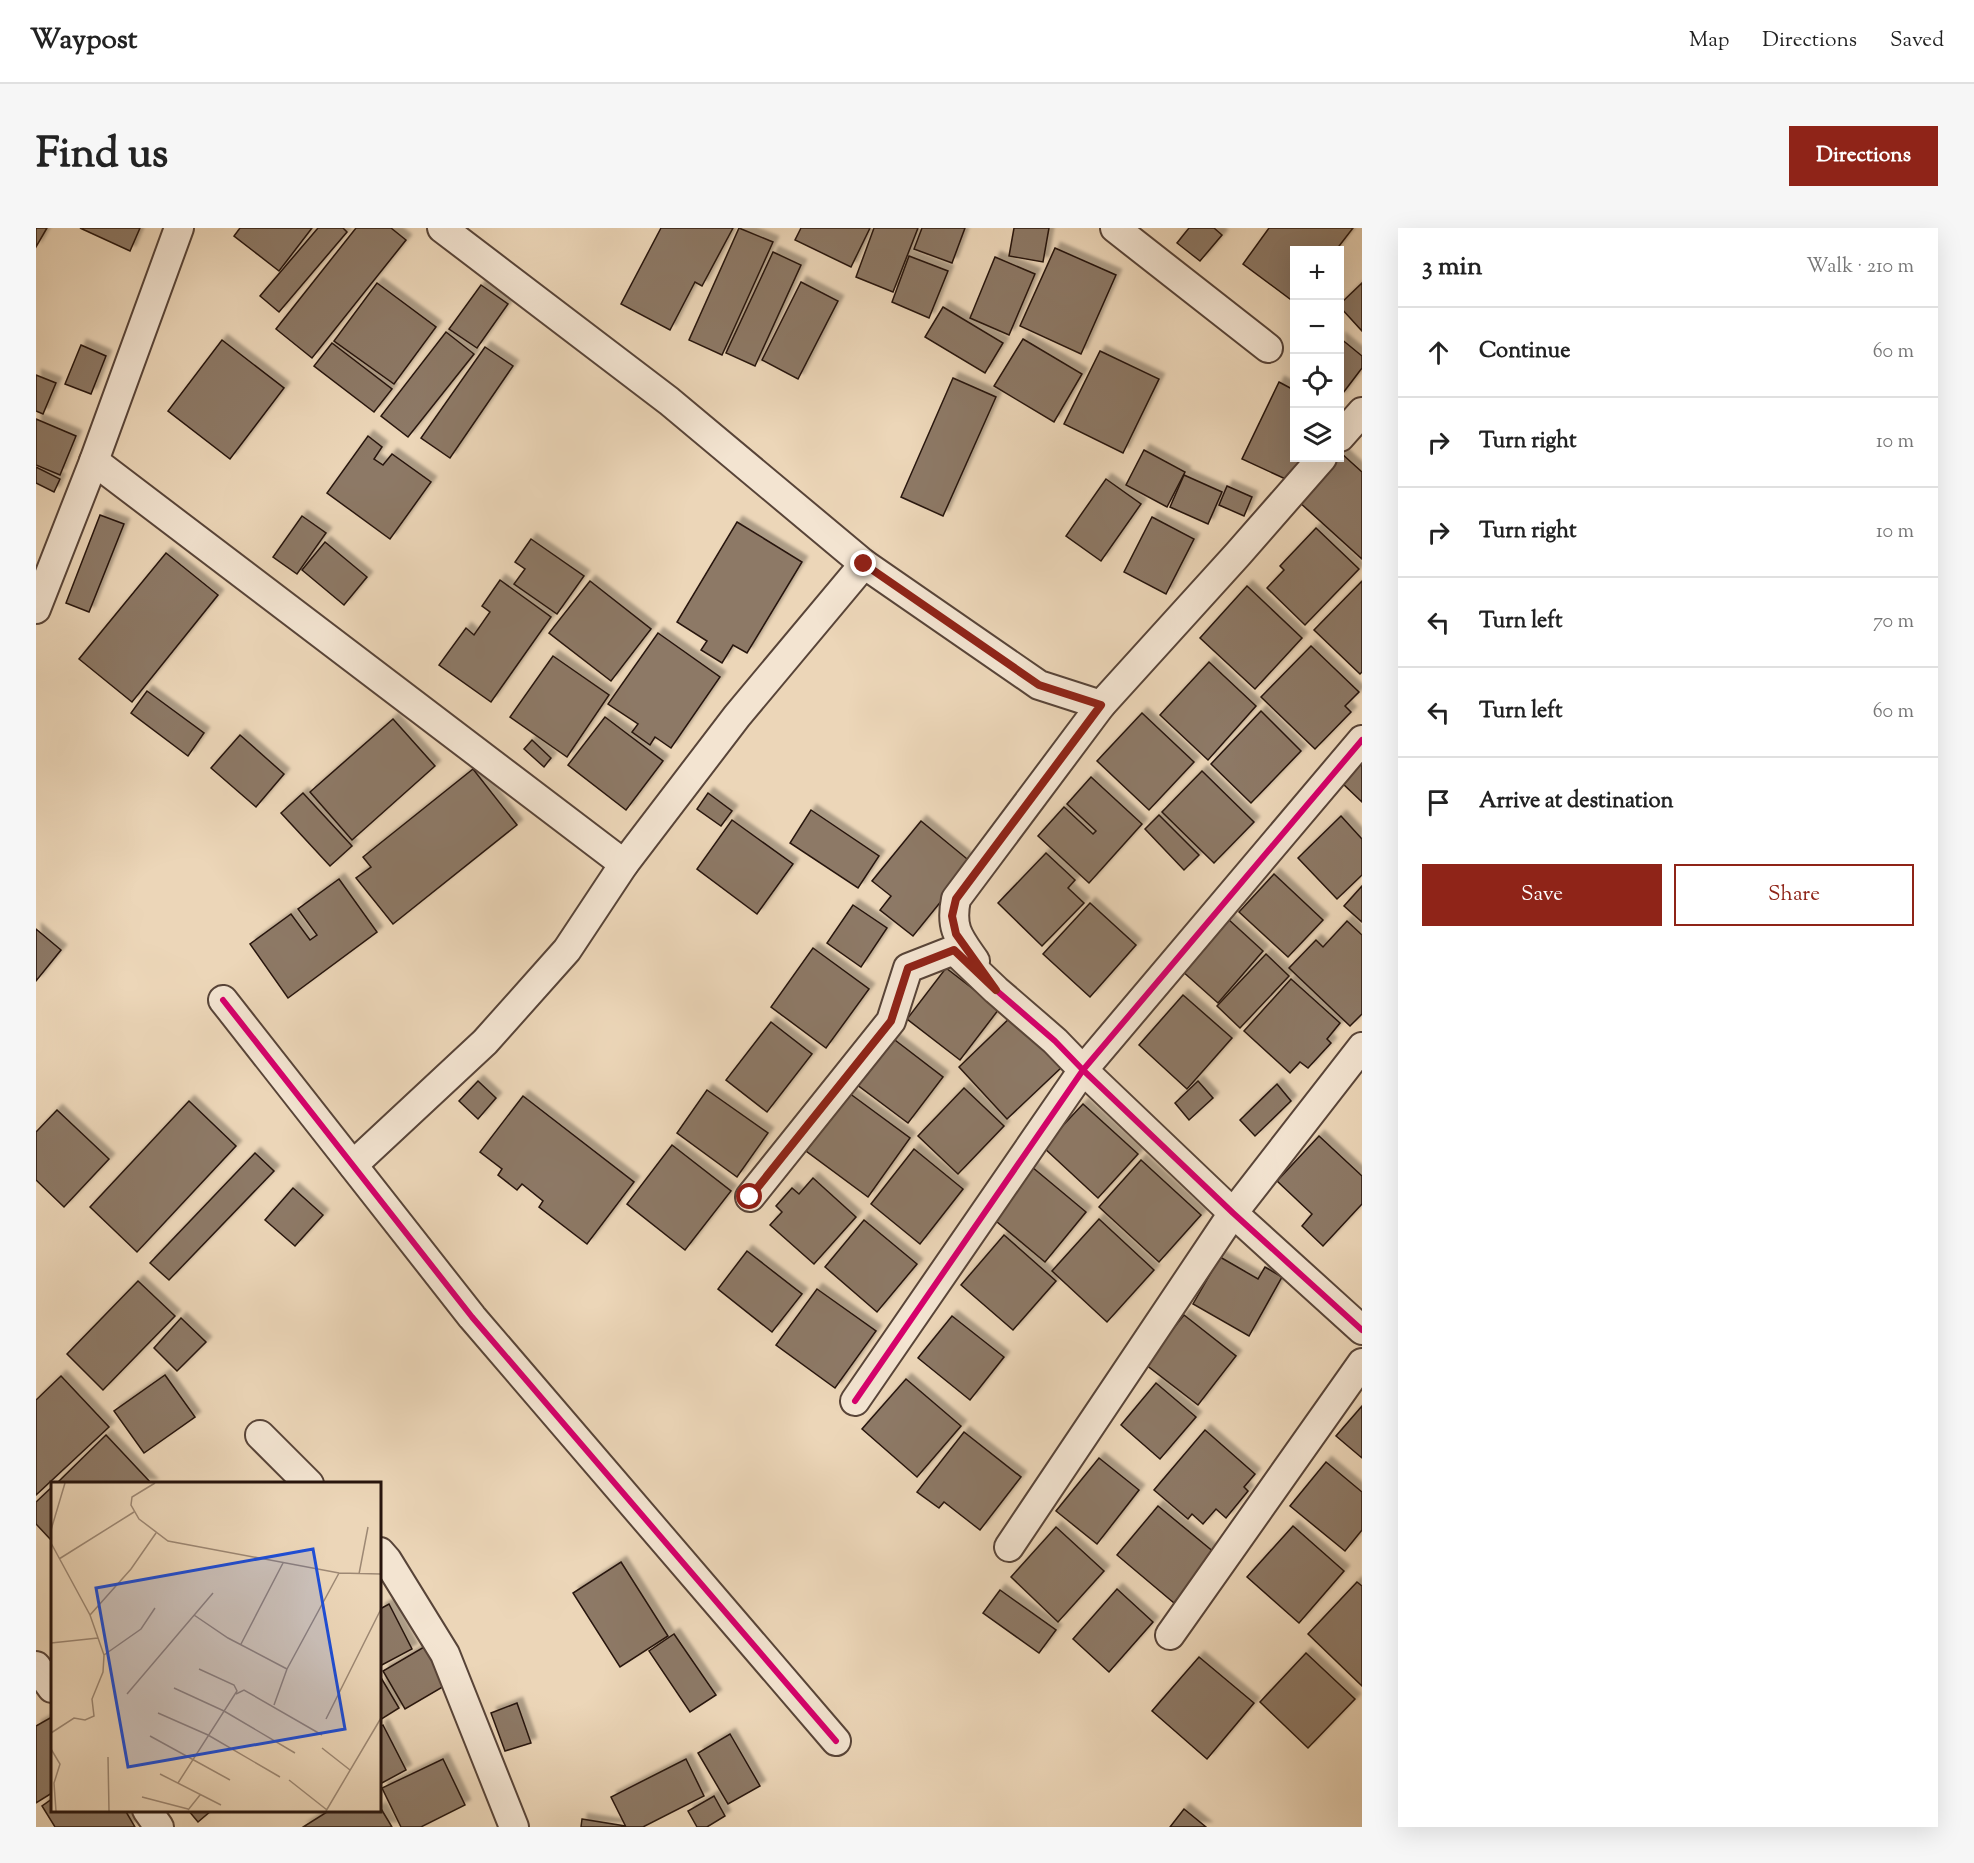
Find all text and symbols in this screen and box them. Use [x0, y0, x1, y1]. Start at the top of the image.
text: Waypost [30, 21, 137, 61]
text: Map [1689, 26, 1729, 56]
text: Directions [1762, 26, 1857, 56]
text: Saved [1890, 26, 1944, 56]
text: Find us [36, 126, 168, 186]
button: Directions [1789, 126, 1938, 186]
map controls [1290, 246, 1344, 462]
button: + [1290, 246, 1344, 300]
text: 3 min [1422, 249, 1482, 286]
text: Walk · 210 m [1806, 253, 1914, 282]
button: − [1290, 300, 1344, 354]
icon: ahead [1422, 336, 1455, 369]
text: Continue [1479, 336, 1570, 368]
text: 60 m [1873, 338, 1914, 367]
button: locate [1290, 354, 1344, 408]
button: layers [1290, 408, 1344, 462]
icon: right [1422, 426, 1455, 459]
text: Turn right [1479, 426, 1576, 458]
text: 10 m [1876, 428, 1914, 457]
icon: right [1422, 516, 1455, 549]
text: Turn right [1479, 516, 1576, 548]
text: 10 m [1876, 518, 1914, 547]
route end [850, 550, 876, 576]
icon: left [1422, 606, 1455, 639]
text: Turn left [1479, 606, 1562, 638]
text: 70 m [1873, 608, 1914, 637]
icon: left [1422, 696, 1455, 729]
text: Turn left [1479, 696, 1562, 728]
text: 60 m [1873, 698, 1914, 727]
icon: arrive [1422, 786, 1455, 819]
text: Arrive at destination [1479, 786, 1674, 818]
button: Save [1422, 864, 1662, 926]
button: Share [1674, 864, 1914, 926]
route start [736, 1183, 762, 1209]
inset map [51, 1482, 381, 1812]

